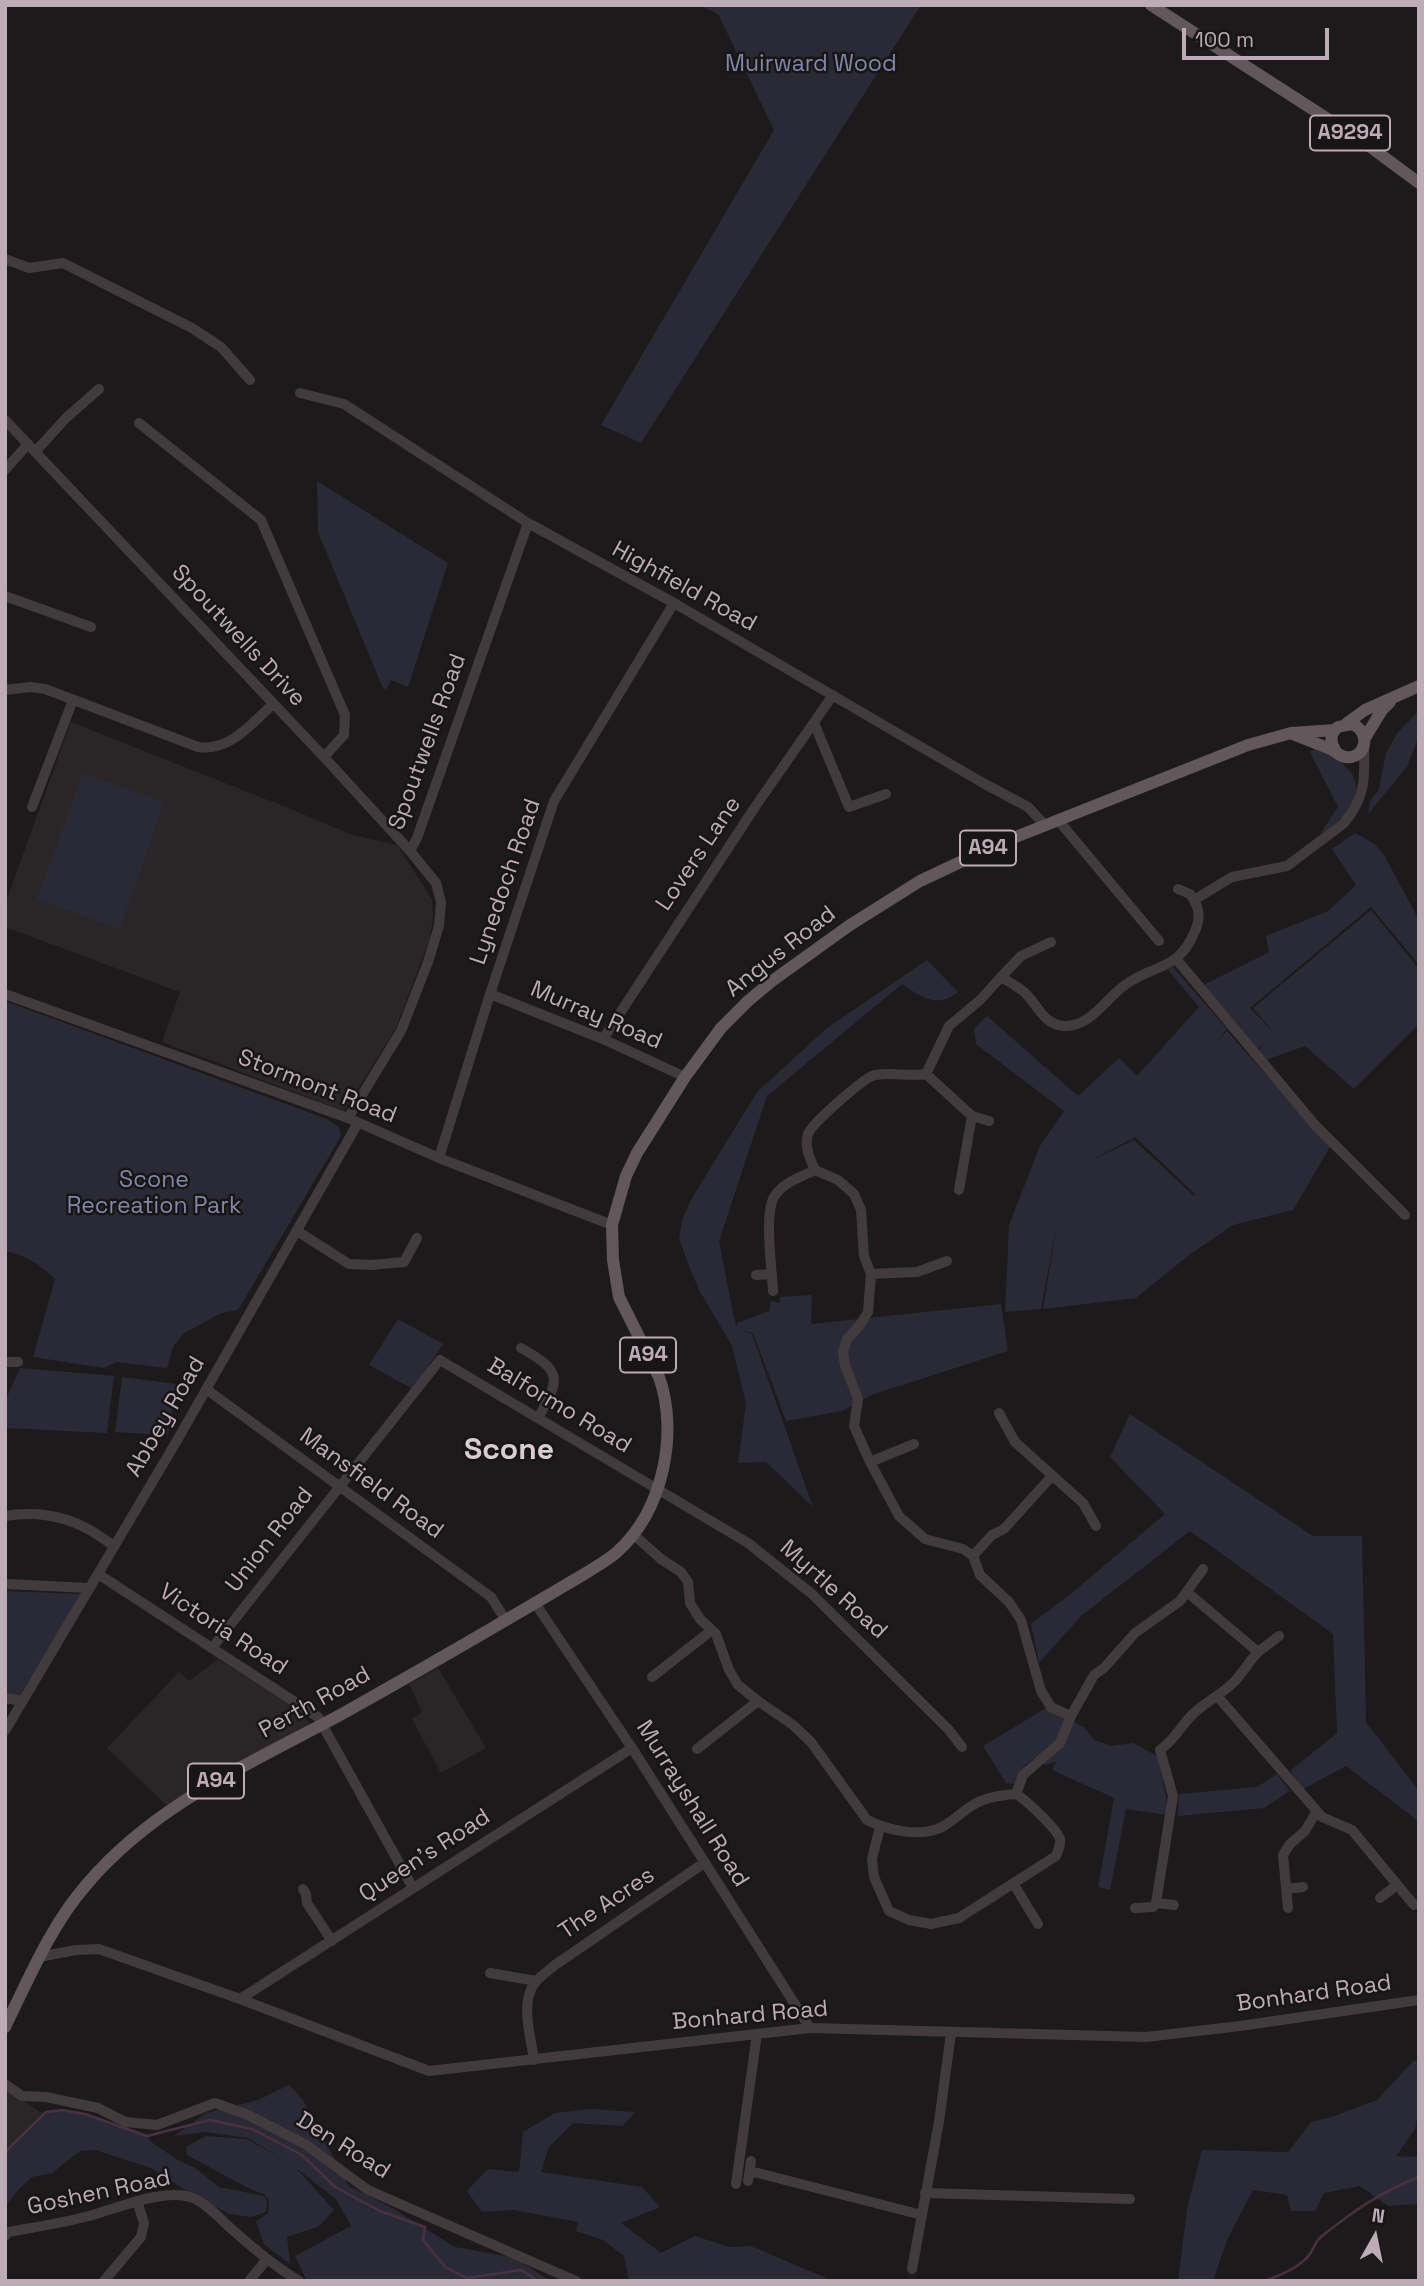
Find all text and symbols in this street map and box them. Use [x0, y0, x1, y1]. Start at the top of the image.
scale bar [1186, 14, 1333, 58]
text: 100 m [1195, 26, 1254, 53]
park label: Muirward Wood [725, 51, 897, 79]
road number: A9294 [1310, 116, 1390, 150]
street label: Highfield Road [607, 536, 761, 638]
street label: Spoutwells Drive [165, 559, 311, 713]
street label: Spoutwells Road [383, 650, 473, 834]
street label: Lovers Lane [651, 792, 747, 916]
street label: Lynedoch Road [465, 795, 547, 969]
road number: A94 [960, 830, 1016, 866]
street label: Angus Road [721, 901, 841, 1003]
street label: Murray Road [526, 976, 666, 1056]
street label: Stormont Road [234, 1044, 400, 1130]
park label: Scone Recreation Park [67, 1167, 241, 1221]
road number: A94 [620, 1338, 676, 1372]
street label: Abbey Road [121, 1352, 211, 1482]
street label: Balformo Road [482, 1352, 636, 1460]
street label: Mansfield Road [294, 1423, 448, 1545]
district label: Scone [464, 1433, 554, 1469]
street label: Union Road [220, 1482, 320, 1598]
street label: Myrtle Road [774, 1535, 892, 1645]
street label: Victoria Road [154, 1578, 292, 1682]
street label: Perth Road [255, 1661, 375, 1745]
street label: Murrayshall Road [630, 1716, 754, 1892]
road number: A94 [188, 1764, 244, 1798]
street label: Queen's Road [354, 1803, 496, 1909]
street label: The Acres [554, 1862, 660, 1946]
street label: Bonhard Road [1235, 1969, 1393, 2019]
street label: Bonhard Road [671, 1995, 829, 2037]
street label: Den Road [291, 2106, 395, 2186]
street label: Goshen Road [25, 2164, 173, 2222]
north arrow [1340, 2202, 1410, 2272]
text: N [1370, 2202, 1387, 2229]

